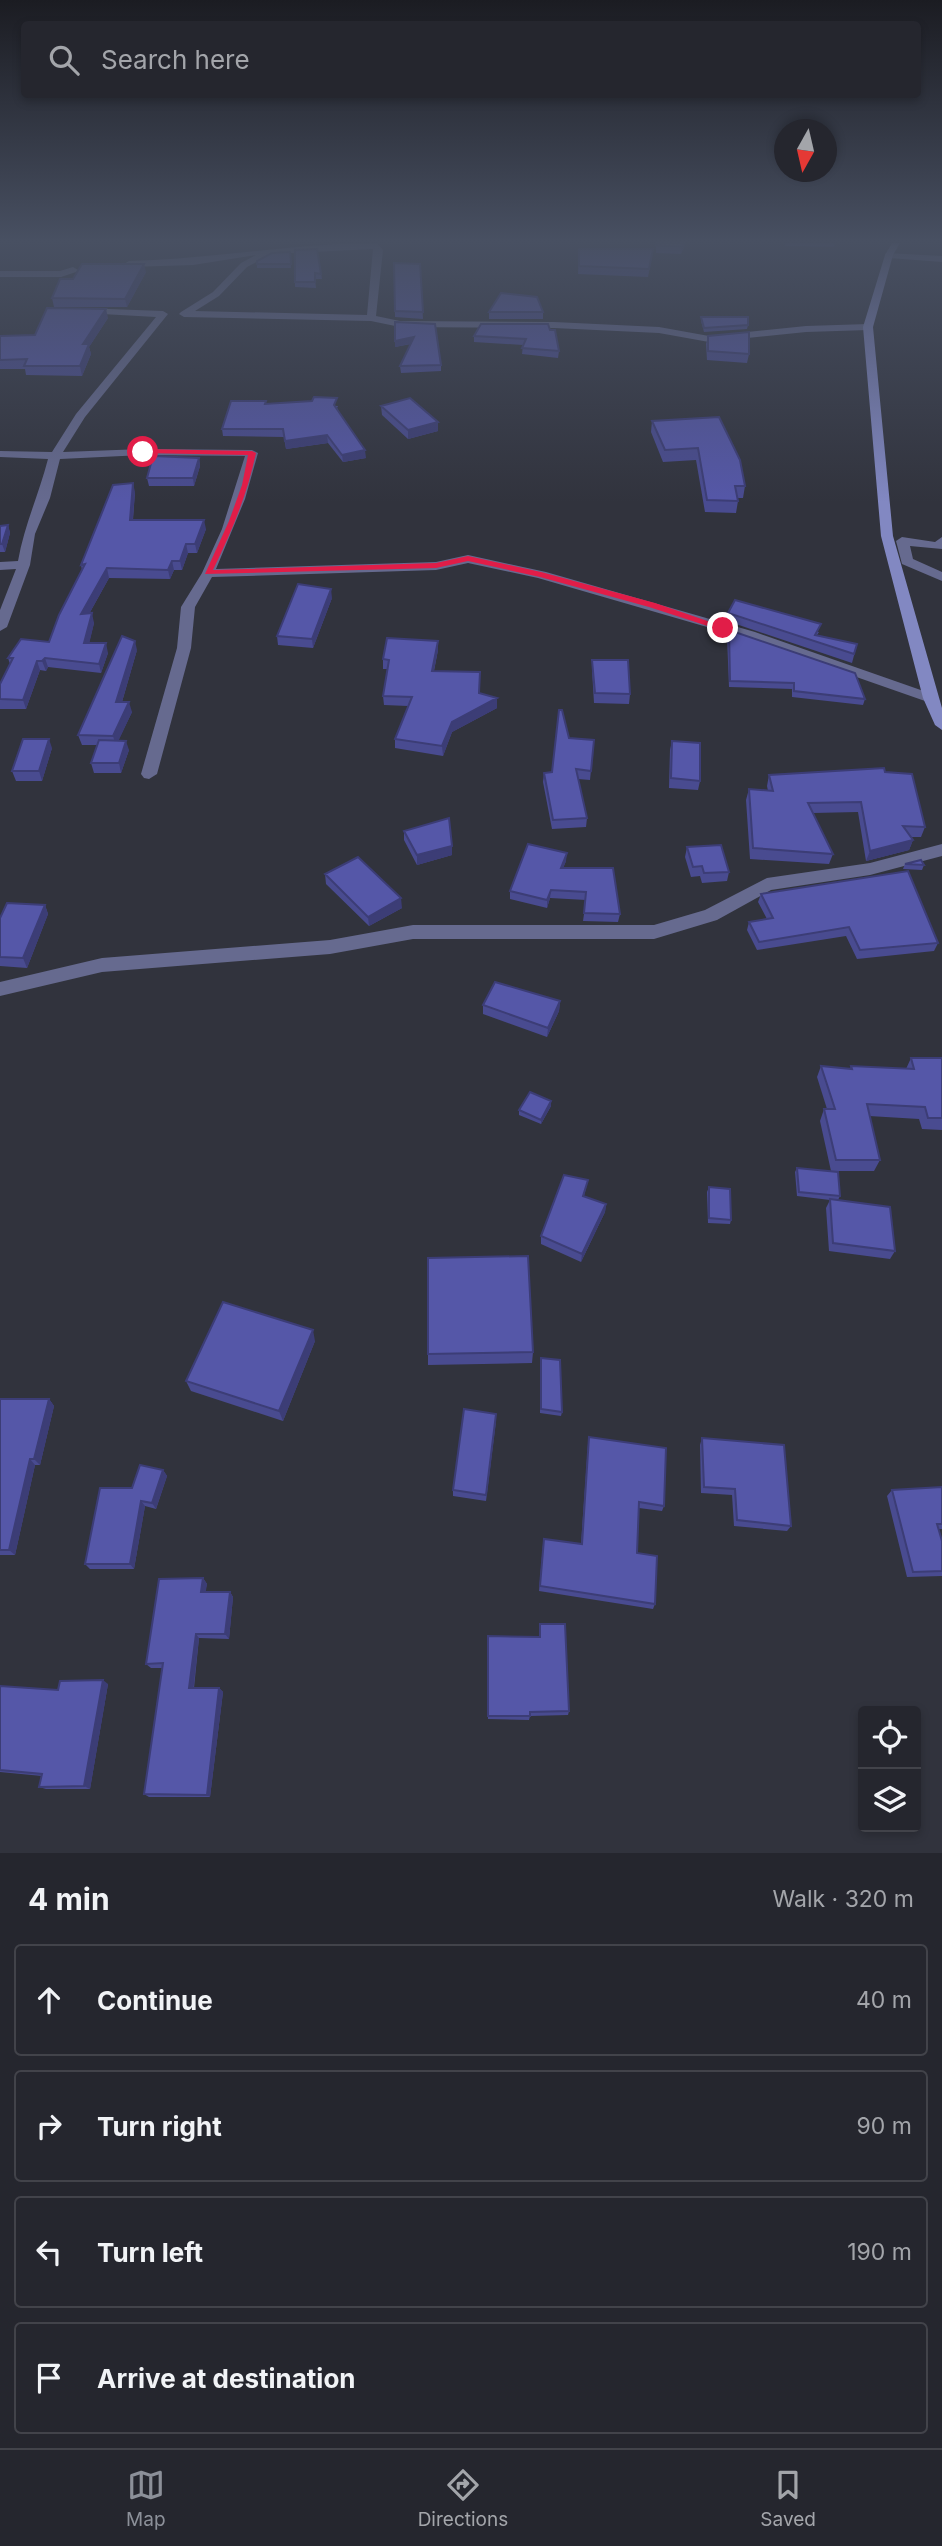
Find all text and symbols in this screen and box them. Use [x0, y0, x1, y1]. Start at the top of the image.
search box [21, 21, 921, 98]
icon: search [45, 41, 83, 79]
text: Search here [101, 44, 250, 75]
north arrow [774, 119, 837, 182]
route start [127, 436, 158, 467]
route end [707, 612, 738, 643]
map controls [858, 1706, 921, 1832]
button: locate [858, 1706, 921, 1769]
button: layers [858, 1769, 921, 1832]
text: 4 min [28, 1881, 110, 1917]
text: Walk · 320 m [772, 1885, 914, 1913]
icon: ahead [30, 1981, 68, 2019]
text: Continue [97, 1985, 213, 2016]
text: 40 m [856, 1986, 912, 2014]
icon: right [30, 2107, 68, 2145]
text: Turn right [97, 2111, 222, 2142]
text: 90 m [857, 2112, 912, 2140]
icon: left [30, 2233, 68, 2271]
text: Turn left [97, 2237, 203, 2268]
text: 190 m [847, 2238, 912, 2266]
icon: arrive [30, 2359, 68, 2397]
text: Arrive at destination [97, 2363, 356, 2394]
tab: Map [126, 2466, 166, 2531]
tab: Directions [418, 2466, 508, 2531]
tab: Saved [760, 2466, 816, 2531]

